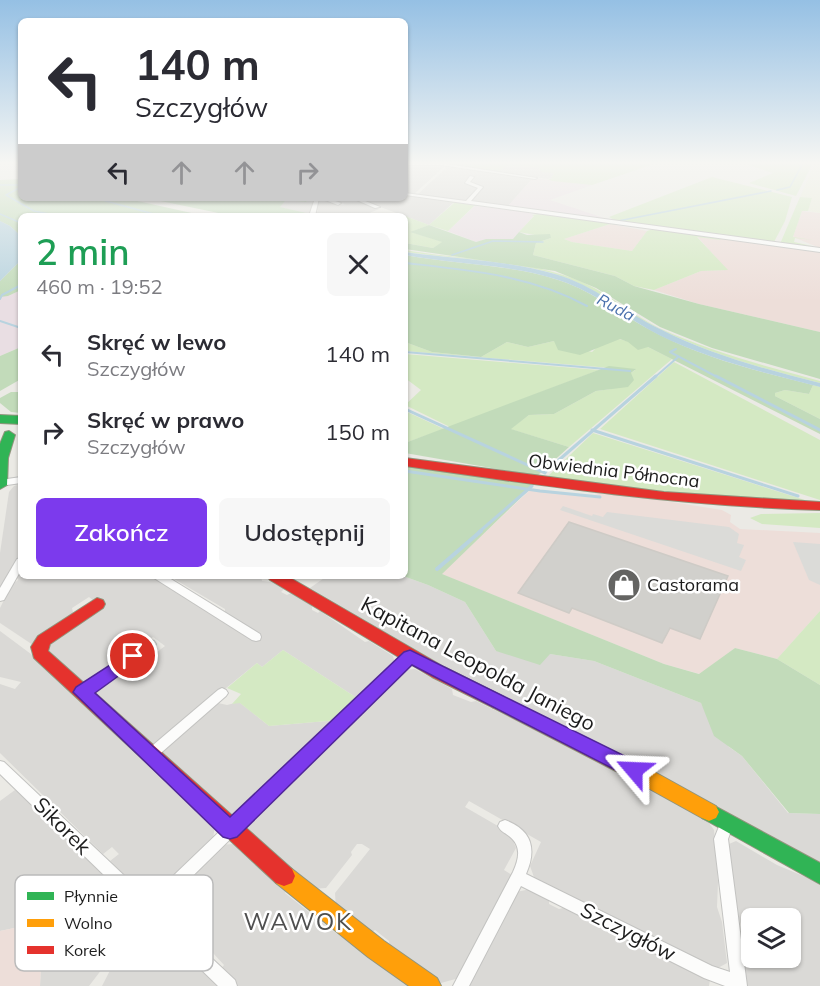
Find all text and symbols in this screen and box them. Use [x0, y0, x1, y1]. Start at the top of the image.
text: 140 m [135, 38, 260, 91]
icon: left [36, 42, 114, 120]
text: Szczygłów [135, 90, 268, 124]
icon: left [102, 156, 135, 189]
icon: ahead [165, 156, 198, 189]
icon: ahead [228, 156, 261, 189]
icon: right [291, 156, 324, 189]
text: 2 min [36, 229, 130, 274]
button: close [327, 233, 390, 296]
text: 460 m · 19:52 [36, 274, 162, 299]
water label: Ruda [594, 289, 638, 325]
text: Skręć w lewo [87, 328, 226, 356]
icon: left [36, 338, 69, 371]
text: 140 m [325, 340, 390, 368]
text: Szczygłów [87, 356, 186, 381]
text: Skręć w prawo [87, 406, 244, 434]
icon: right [36, 416, 69, 449]
text: 150 m [325, 418, 390, 446]
text: Szczygłów [87, 434, 186, 459]
street label: Obwiednia Północna [527, 449, 701, 492]
button: Zakończ [36, 498, 207, 567]
button: Udostępnij [219, 498, 390, 567]
shop icon: Castorama [606, 567, 642, 603]
place label: Castorama [647, 573, 739, 596]
street label: Kapitana Leopolda Janiego [357, 590, 600, 736]
pin [107, 630, 158, 681]
icon: arrive [116, 639, 149, 672]
position arrow [602, 738, 666, 802]
street label: Sikorek [29, 791, 97, 859]
legend [15, 875, 213, 971]
text: Płynnie [64, 886, 118, 906]
street label: Szczygłów [576, 896, 681, 966]
district label: WAWOK [243, 906, 353, 936]
map controls [741, 908, 801, 968]
button: layers [741, 908, 801, 968]
text: Wolno [64, 913, 112, 933]
text: Korek [64, 940, 107, 960]

